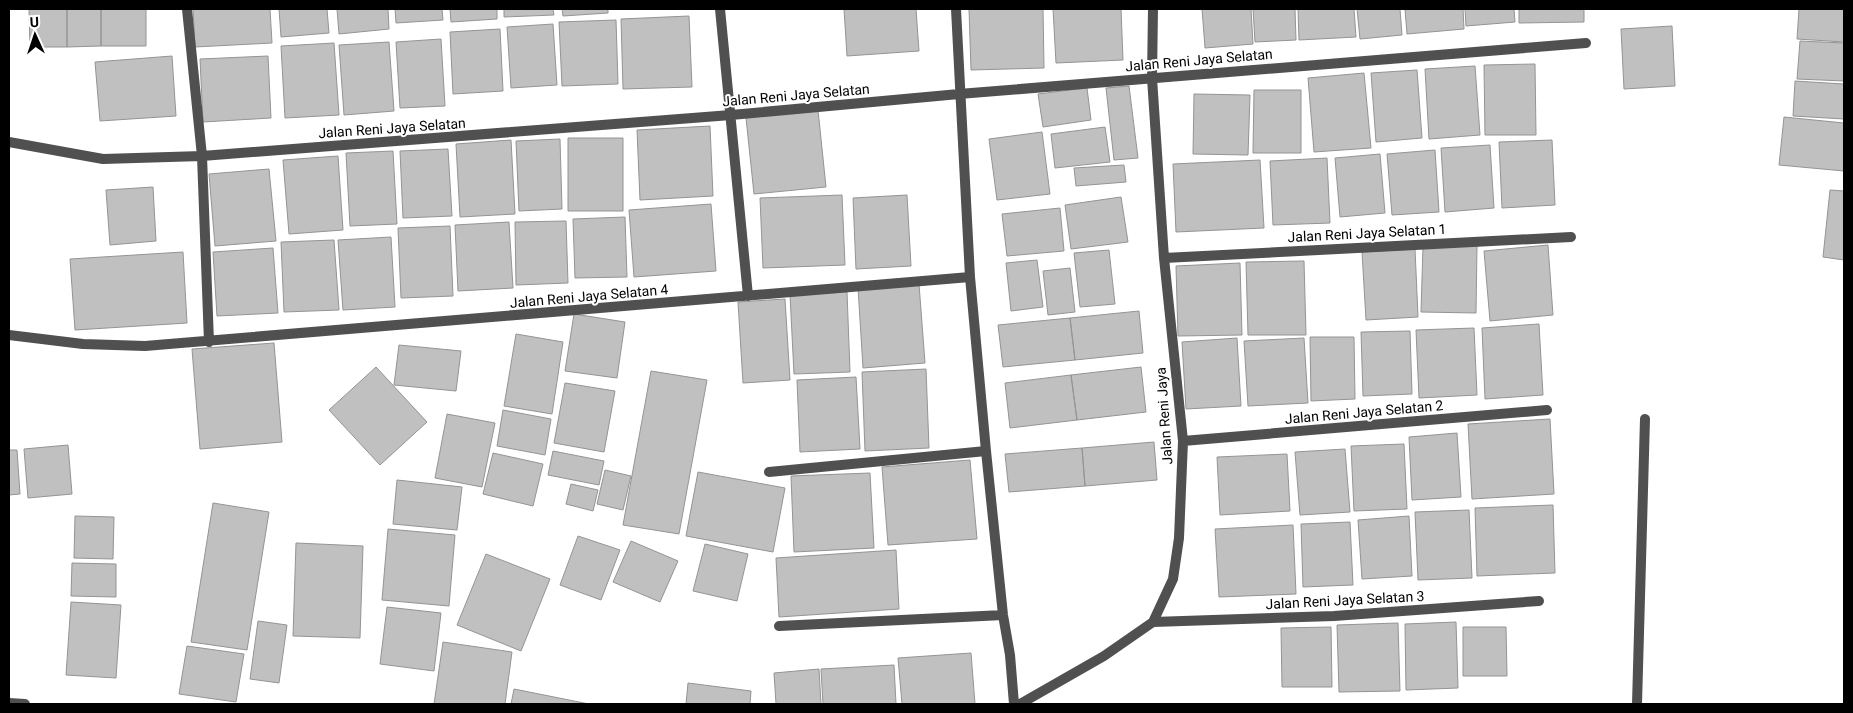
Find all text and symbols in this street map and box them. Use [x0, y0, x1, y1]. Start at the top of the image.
north arrow [10, 10, 60, 60]
text: U [29, 14, 39, 30]
street label: Jalan Reni Jaya Selatan [1125, 46, 1273, 74]
street label: Jalan Reni Jaya Selatan [722, 81, 870, 109]
street label: Jalan Reni Jaya Selatan [318, 115, 466, 141]
street label: Jalan Reni Jaya Selatan 1 [1287, 221, 1447, 245]
street label: Jalan Reni Jaya Selatan 4 [509, 281, 669, 311]
street label: Jalan Reni Jaya [1153, 367, 1175, 465]
street label: Jalan Reni Jaya Selatan 2 [1284, 397, 1444, 427]
street label: Jalan Reni Jaya Selatan 3 [1265, 588, 1425, 612]

